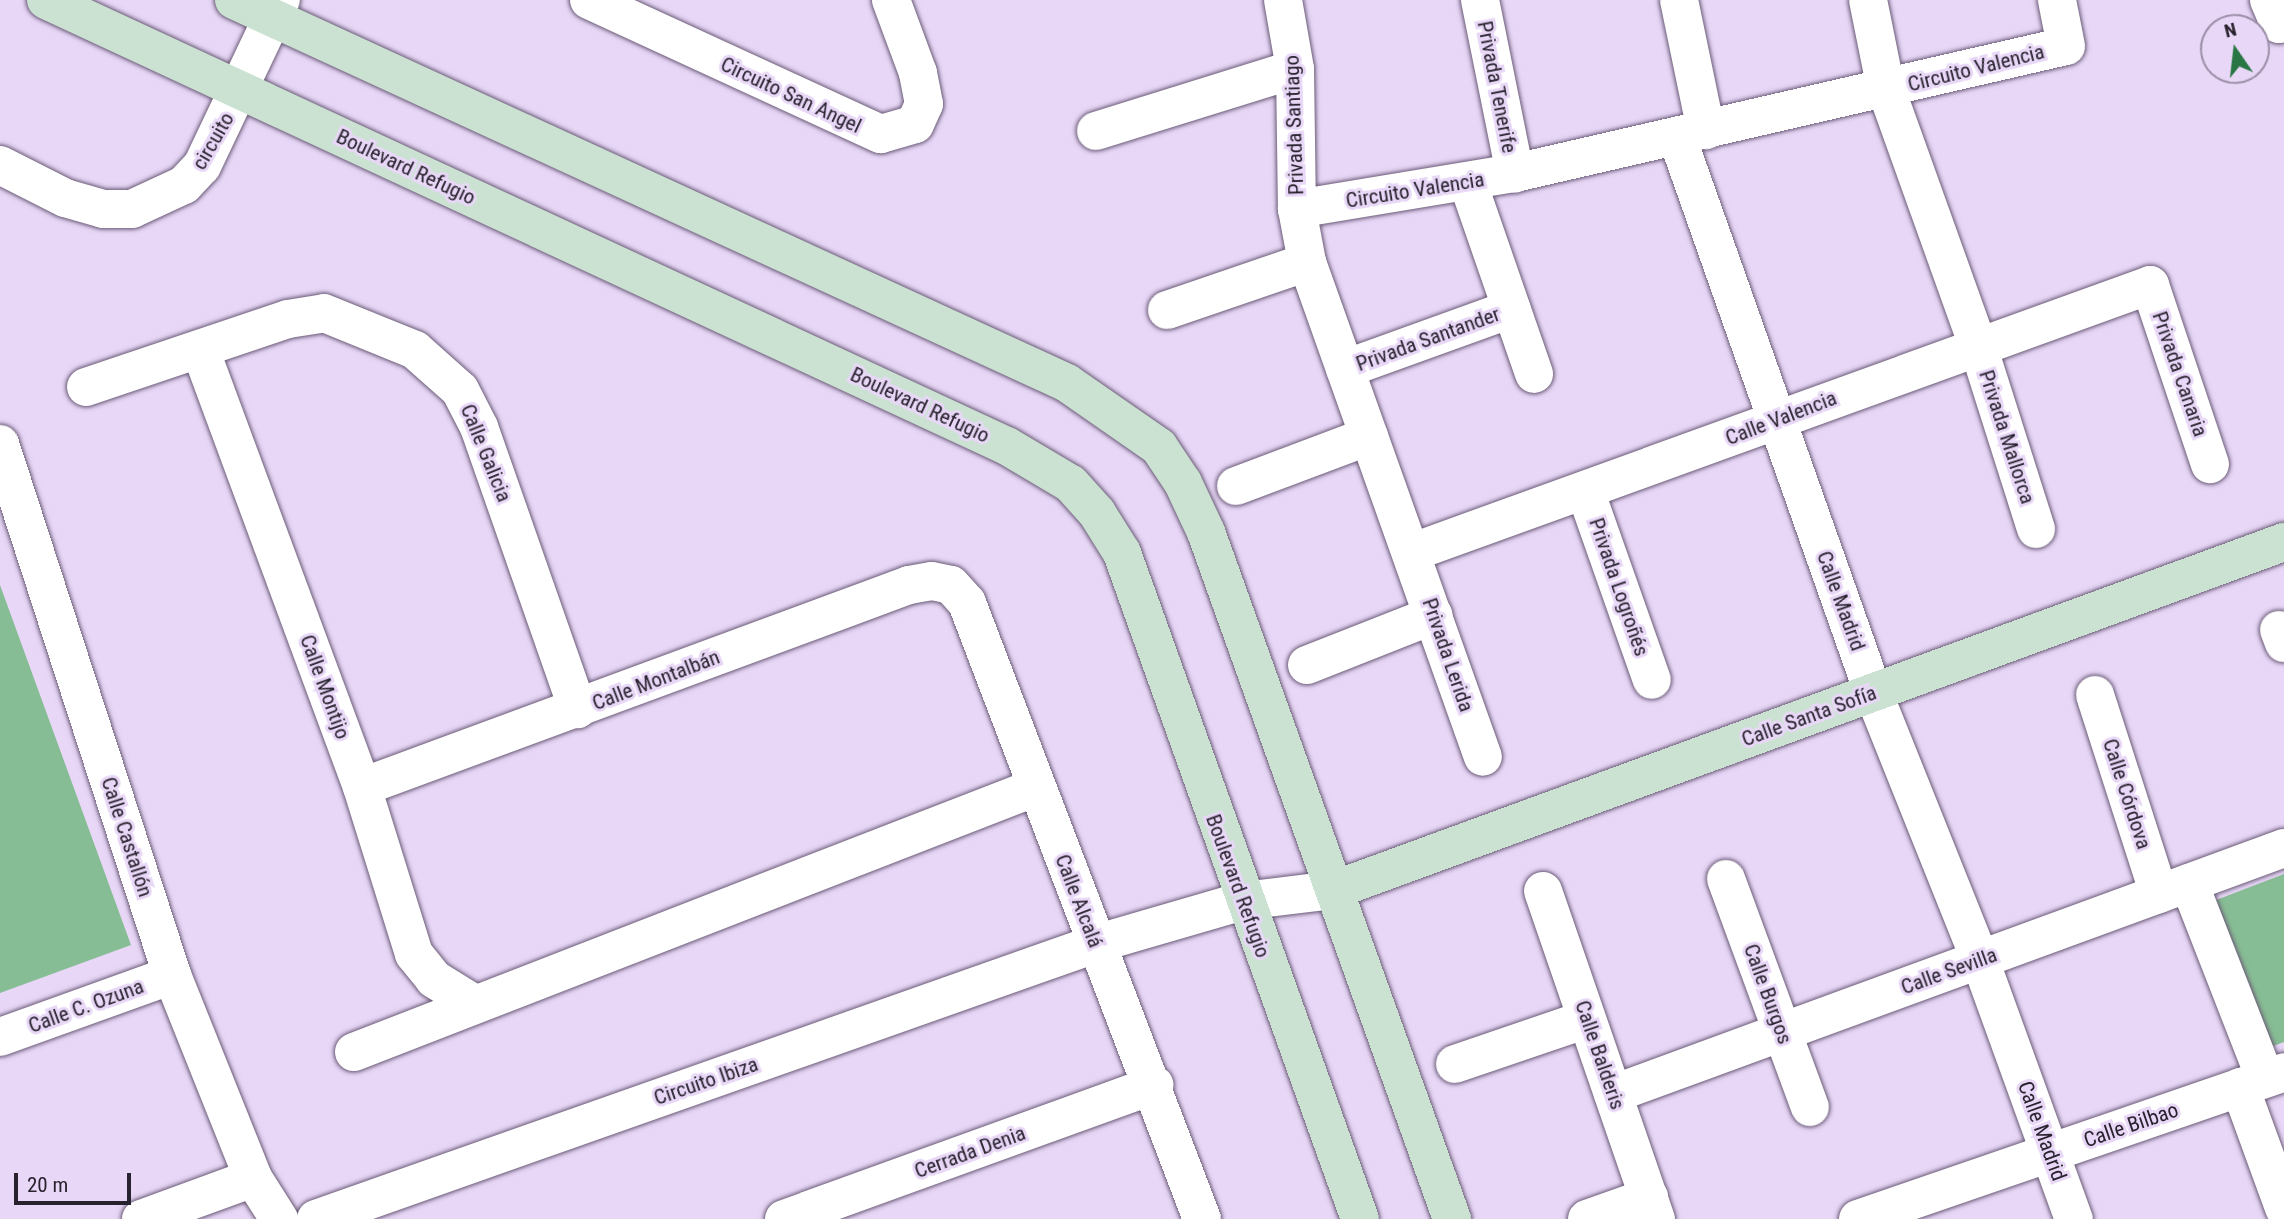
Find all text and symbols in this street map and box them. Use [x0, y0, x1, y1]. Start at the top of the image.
north arrow [2200, 14, 2270, 84]
text: N [2222, 18, 2239, 43]
street label: Privada Tenerife [1472, 19, 1522, 155]
street label: Circuito Valencia [1905, 39, 2047, 97]
street label: Circuito San Angel [717, 51, 865, 139]
street label: Privada Santiago [1279, 55, 1309, 195]
street label: circuito [187, 108, 239, 174]
street label: Boulevard Refugio [332, 124, 480, 210]
street label: Circuito Valencia [1344, 167, 1486, 213]
street label: Privada Santander [1353, 301, 1503, 377]
street label: Privada Canaria [2147, 308, 2213, 440]
street label: Boulevard Refugio [846, 362, 994, 448]
street label: Privada Mallorca [1974, 367, 2040, 507]
street label: Calle Valencia [1722, 385, 1840, 451]
street label: Calle Galicia [455, 401, 517, 505]
street label: Privada Logroñés [1584, 515, 1654, 659]
street label: Calle Madrid [1811, 548, 1871, 654]
street label: Privada Lerida [1417, 595, 1479, 715]
street label: Calle Montijo [294, 631, 356, 743]
street label: Calle Montalbán [589, 644, 723, 716]
street label: Calle Santa Sofía [1738, 680, 1880, 752]
street label: Calle Córdova [2097, 736, 2157, 852]
street label: Calle Castallón [96, 774, 158, 900]
street label: Boulevard Refugio [1200, 811, 1276, 961]
street label: Calle Alcalá [1050, 851, 1108, 951]
street label: Calle Burgos [1738, 941, 1798, 1047]
street label: Calle Sevilla [1898, 942, 2000, 1000]
street label: Calle C. Ozuna [25, 974, 147, 1038]
street label: Calle Balderis [1570, 997, 1630, 1113]
street label: Circuito Ibiza [651, 1051, 761, 1111]
street label: Calle Madrid [2012, 1078, 2072, 1184]
street label: Calle Bilbao [2080, 1097, 2182, 1153]
street label: Cerrada Denia [911, 1120, 1029, 1184]
scale bar [18, 1160, 135, 1204]
text: 20 m [27, 1173, 68, 1197]

